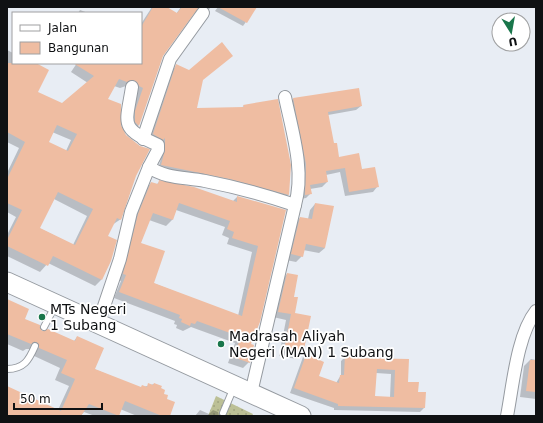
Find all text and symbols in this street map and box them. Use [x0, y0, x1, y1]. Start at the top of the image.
legend [12, 12, 142, 64]
north arrow [491, 12, 531, 52]
text: Jalan [47, 21, 77, 35]
text: U [507, 34, 518, 49]
text: Bangunan [48, 41, 109, 55]
place label: MTs Negeri 1 Subang [50, 301, 126, 333]
marker: MTs Negeri 1 Subang [37, 312, 47, 322]
place label: Madrasah Aliyah Negeri (MAN) 1 Subang [229, 328, 394, 360]
marker: Madrasah Aliyah Negeri (MAN) 1 Subang [216, 339, 226, 349]
scale bar [14, 385, 102, 411]
text: 50 m [20, 392, 51, 406]

